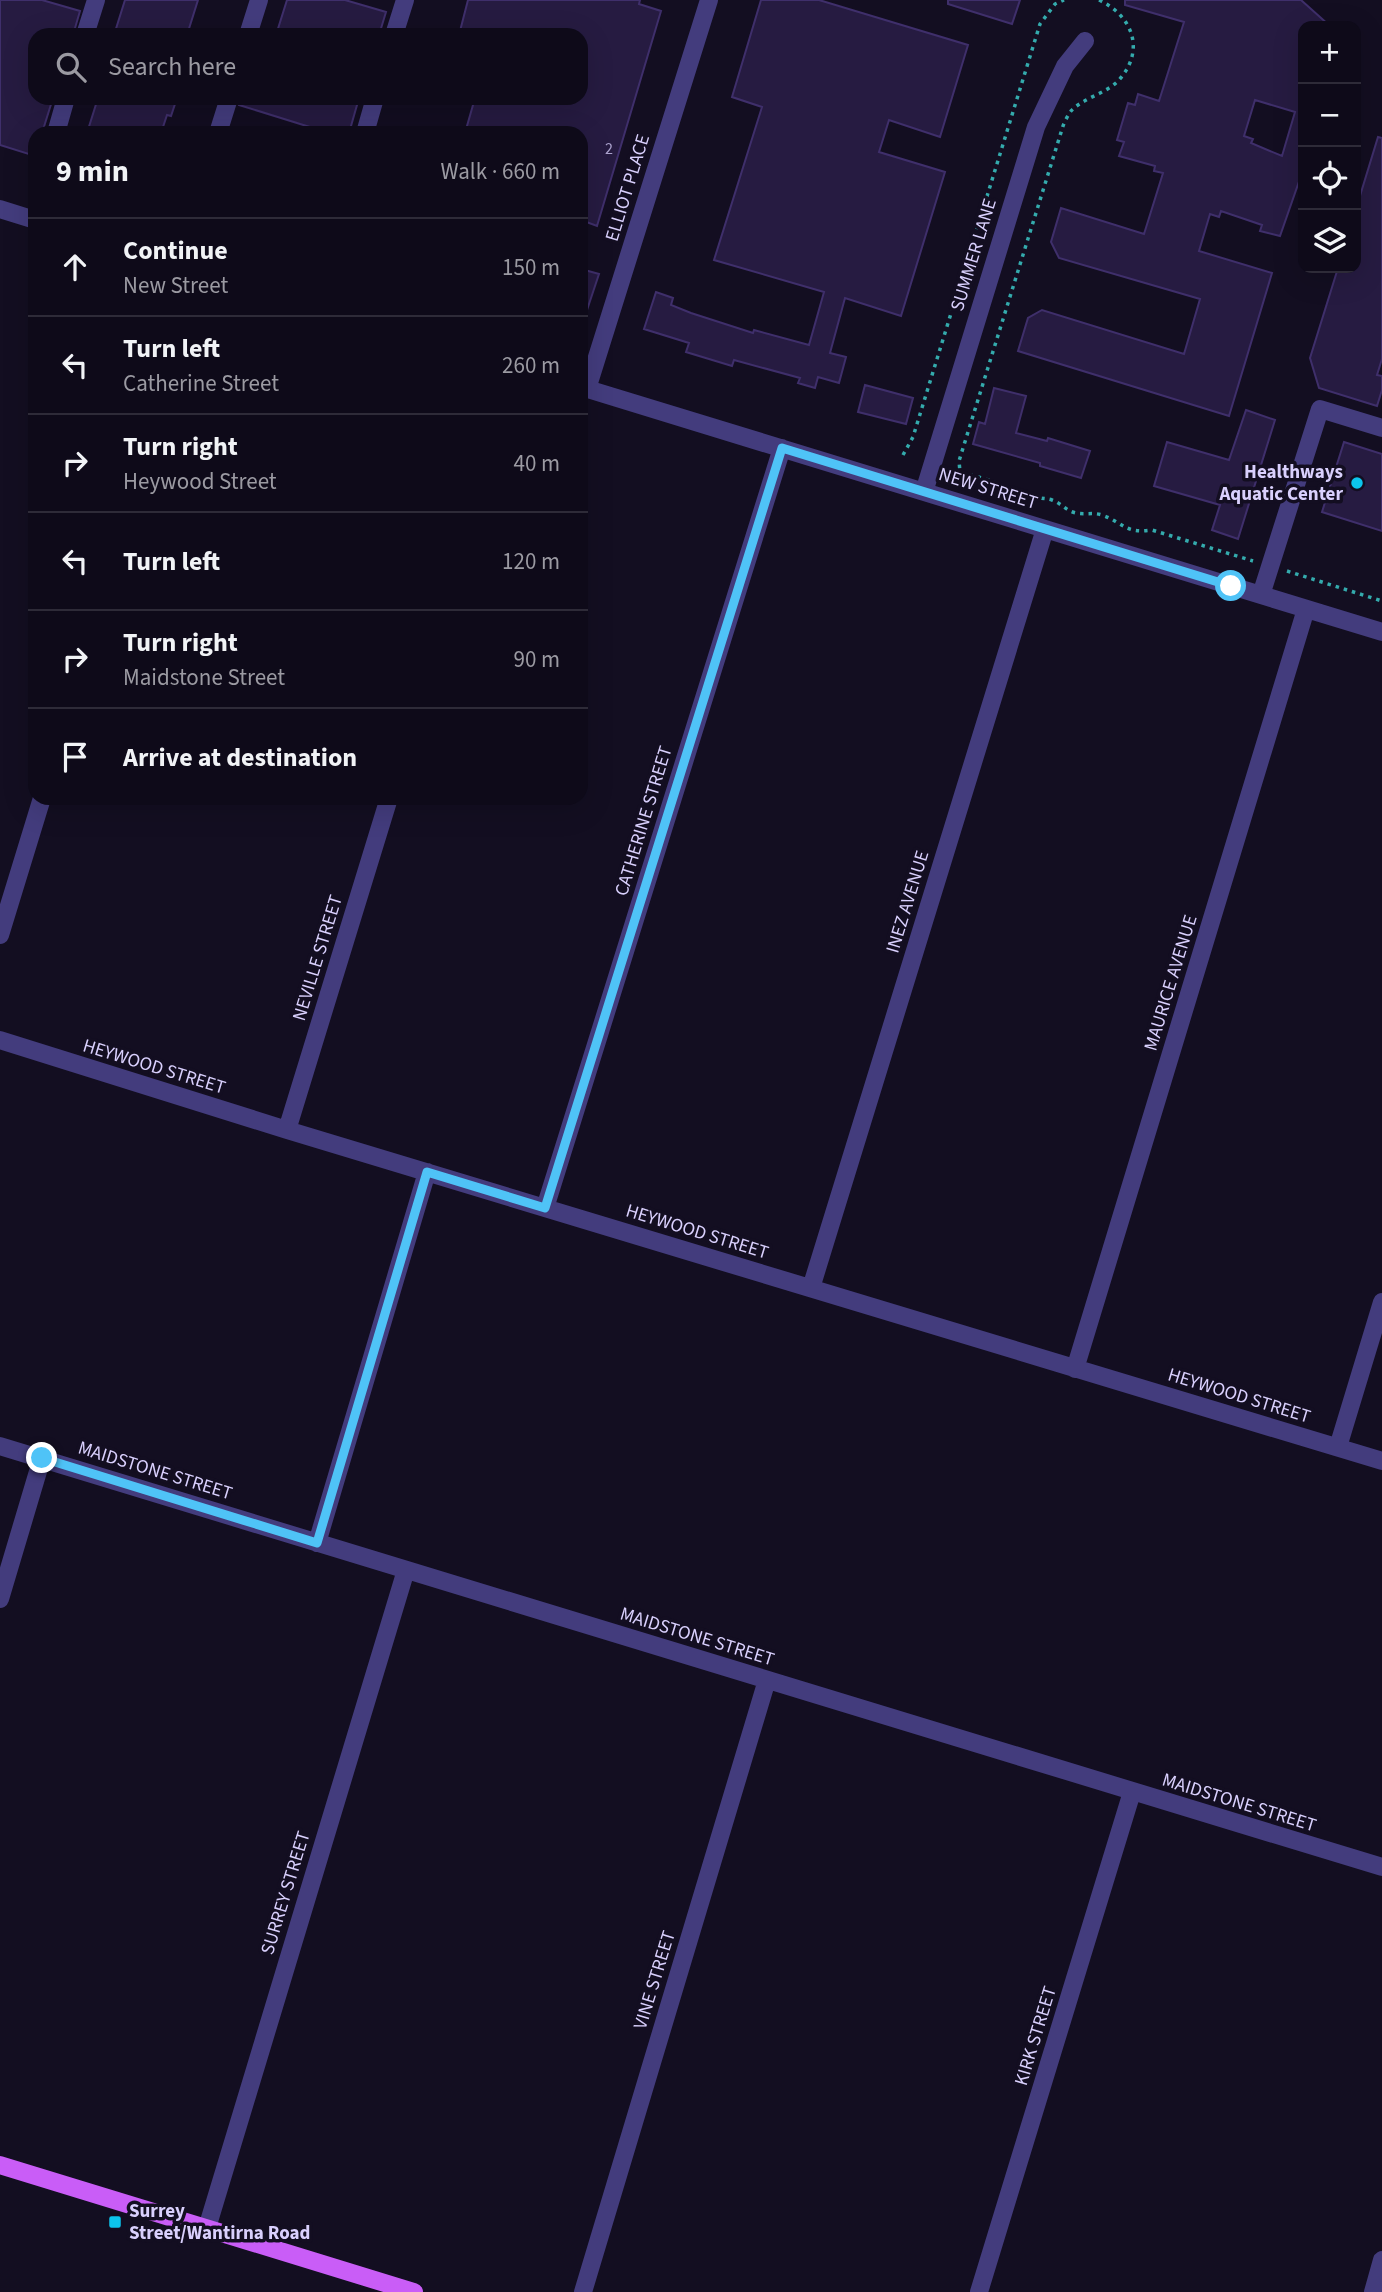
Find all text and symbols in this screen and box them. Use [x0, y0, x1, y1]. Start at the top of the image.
map controls [1298, 21, 1361, 273]
button: + [1298, 21, 1361, 84]
search box [28, 28, 588, 105]
icon: search [52, 48, 90, 86]
text: Search here [108, 48, 236, 85]
button: − [1298, 84, 1361, 147]
street label: ELLIOT PLACE [599, 131, 657, 245]
house number: 2 [605, 138, 613, 160]
button: locate [1298, 147, 1361, 210]
text: 9 min [56, 150, 129, 193]
text: Walk · 660 m [441, 155, 560, 188]
street label: SUMMER LANE [944, 195, 1004, 315]
button: layers [1298, 210, 1361, 273]
text: Continue [123, 232, 228, 269]
icon: ahead [56, 248, 94, 286]
text: 150 m [502, 251, 560, 284]
text: New Street [123, 269, 228, 302]
text: Turn left [123, 330, 220, 367]
icon: left [56, 346, 94, 384]
text: 260 m [502, 349, 560, 382]
text: Catherine Street [123, 367, 279, 400]
text: Turn right [123, 428, 238, 465]
icon: right [56, 444, 94, 482]
text: 40 m [513, 447, 560, 480]
place label: Healthways Aquatic Center [1218, 459, 1343, 508]
street label: NEW STREET [935, 461, 1041, 517]
text: Heywood Street [123, 465, 277, 498]
marker: Healthways Aquatic Center [1349, 475, 1365, 491]
icon: left [56, 542, 94, 580]
text: Turn left [123, 543, 220, 580]
text: 120 m [502, 545, 560, 578]
route start [1215, 570, 1246, 601]
text: Turn right [123, 624, 238, 661]
icon: right [56, 640, 94, 678]
text: 90 m [513, 643, 560, 676]
text: Maidstone Street [123, 661, 285, 694]
icon: arrive [56, 738, 94, 776]
text: Arrive at destination [123, 739, 357, 776]
street label: CATHERINE STREET [608, 743, 680, 899]
street label: INEZ AVENUE [880, 847, 936, 957]
street label: NEVILLE STREET [286, 892, 350, 1024]
street label: MAURICE AVENUE [1137, 912, 1205, 1054]
street label: HEYWOOD STREET [79, 1032, 229, 1102]
street label: HEYWOOD STREET [622, 1197, 772, 1267]
street label: HEYWOOD STREET [1164, 1361, 1314, 1431]
street label: MAIDSTONE STREET [75, 1435, 235, 1507]
route end [26, 1442, 57, 1473]
street label: MAIDSTONE STREET [617, 1601, 777, 1673]
street label: MAIDSTONE STREET [1159, 1767, 1319, 1839]
street label: SURREY STREET [254, 1828, 318, 1958]
street label: VINE STREET [627, 1927, 683, 2033]
street label: KIRK STREET [1008, 1983, 1064, 2089]
place label: Surrey Street/Wantirna Road [129, 2198, 310, 2247]
marker: Surrey Street/Wantirna Road [107, 2214, 123, 2230]

